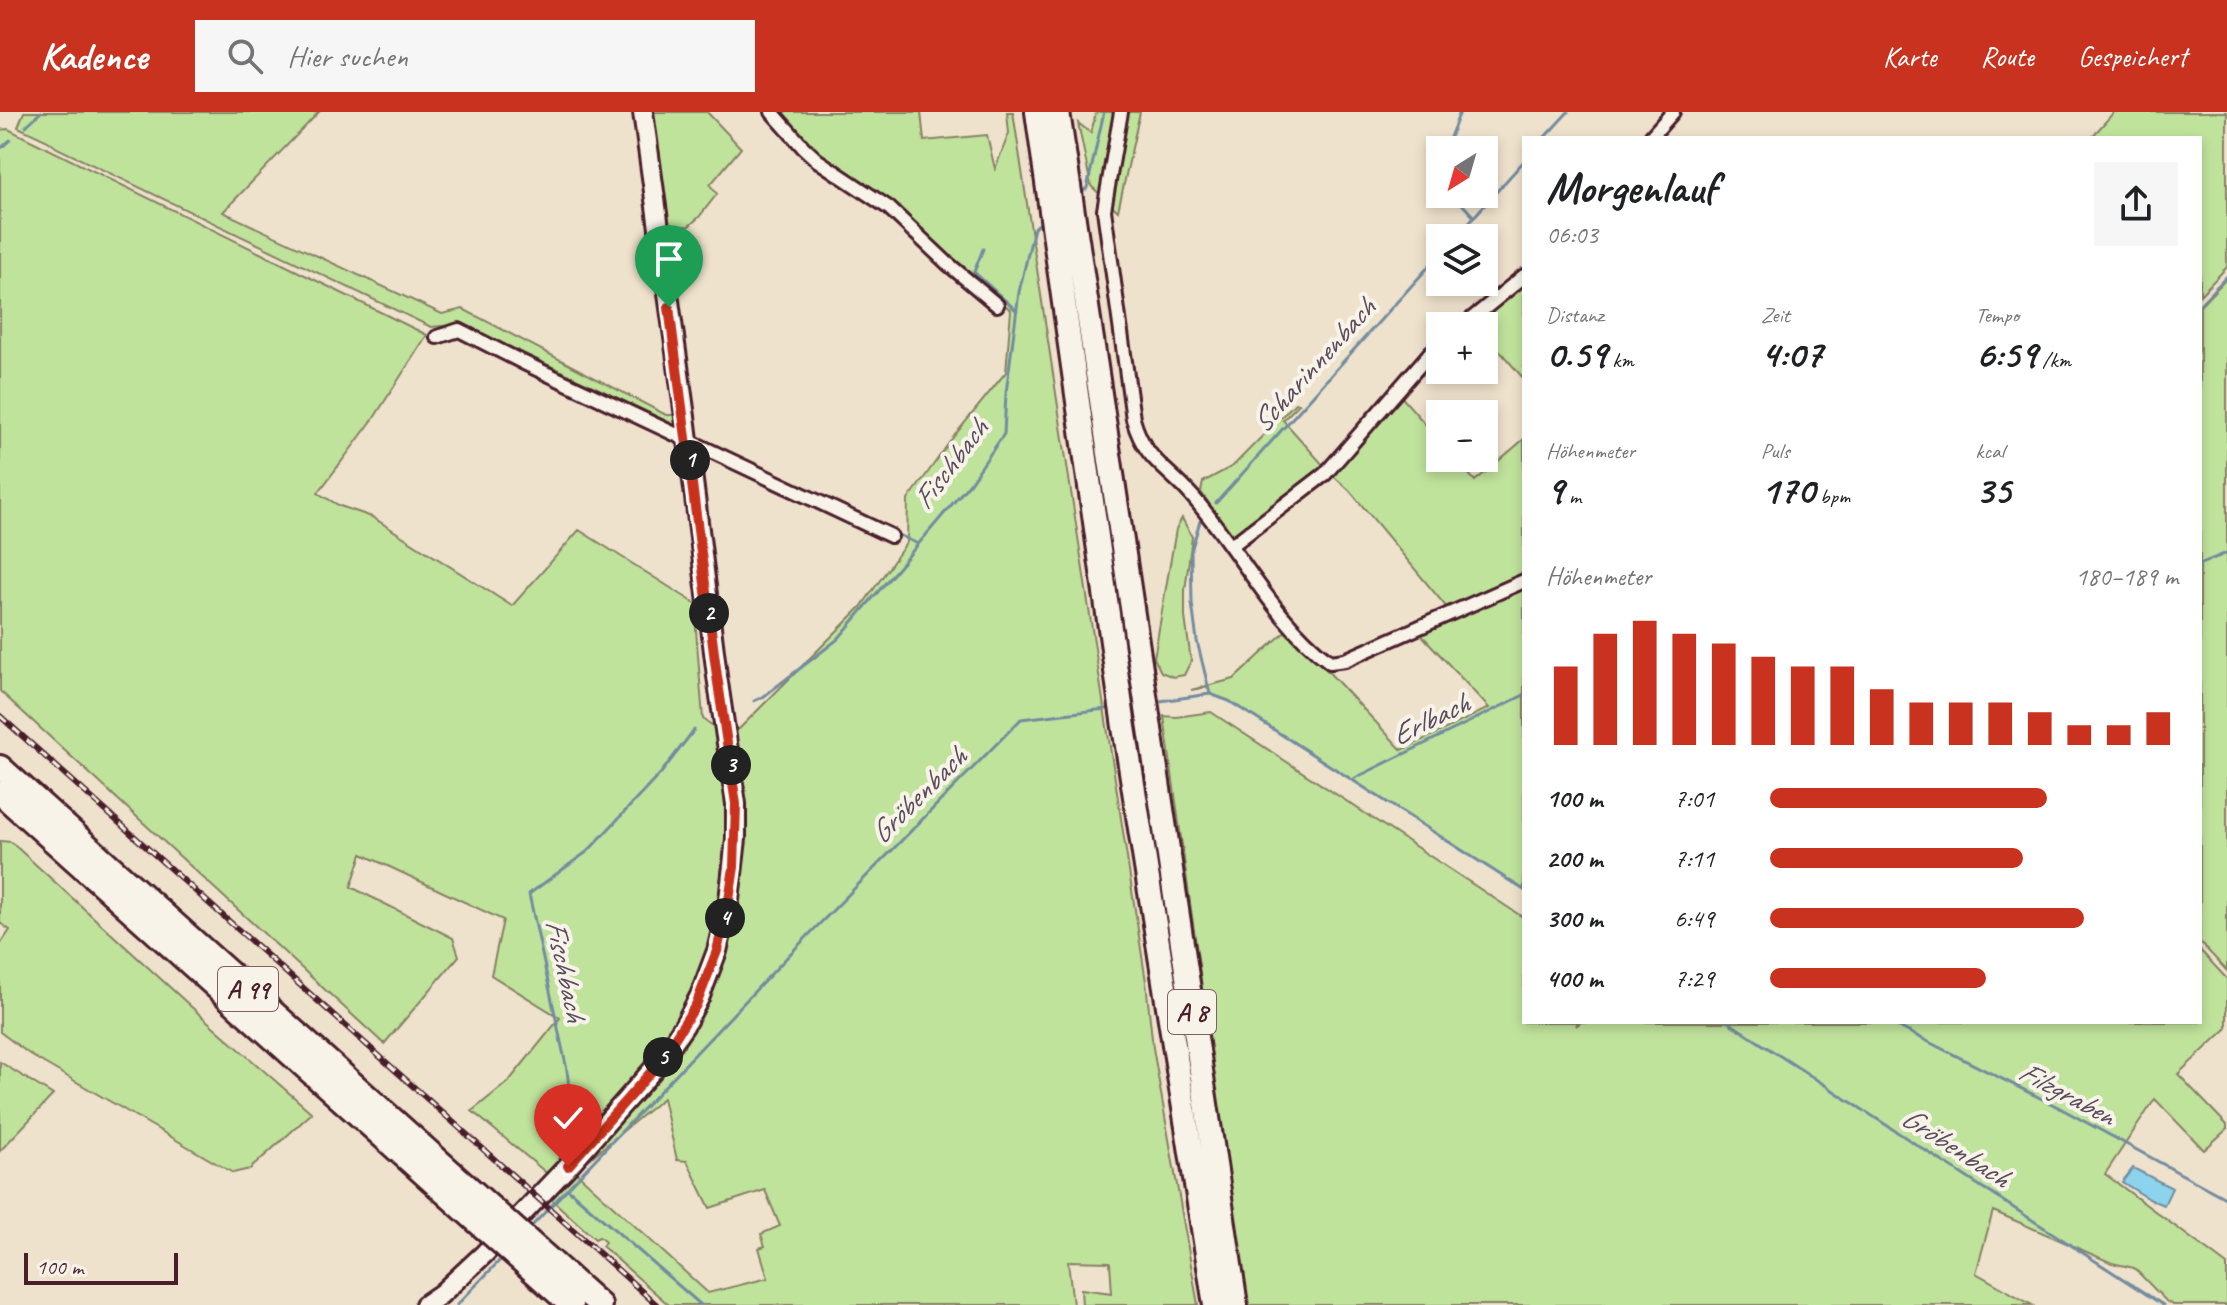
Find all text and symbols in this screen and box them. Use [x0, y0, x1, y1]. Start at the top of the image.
search box [195, 20, 755, 92]
text: Kadence [40, 33, 147, 80]
icon: search [223, 34, 267, 78]
text: Hier suchen [287, 37, 408, 75]
text: Karte [1883, 39, 1937, 74]
text: Route [1981, 39, 2034, 74]
text: Gespeichert [2078, 39, 2187, 74]
north arrow [1426, 136, 1498, 208]
map controls [1426, 136, 1498, 472]
text: Morgenlauf [1546, 160, 1717, 215]
button: share [2094, 162, 2178, 246]
text: 06:03 [1546, 218, 1598, 251]
button: layers [1426, 224, 1498, 296]
pin [635, 225, 703, 307]
icon: arrive [647, 237, 691, 281]
water label: Scharinnenbach [1243, 288, 1385, 440]
text: Distanz [1546, 301, 1604, 329]
text: Zeit [1761, 301, 1790, 329]
text: Tempo [1975, 301, 2019, 329]
button: + [1426, 312, 1498, 384]
text: 0.59 [1546, 329, 1607, 379]
text: 4:07 [1761, 329, 1822, 379]
text: 6:59 [1975, 329, 2037, 379]
text: km [1607, 346, 1634, 374]
text: /km [2037, 346, 2071, 374]
button: − [1426, 400, 1498, 472]
water label: Fischbach [904, 409, 998, 517]
text: Höhenmeter [1546, 437, 1635, 465]
text: Puls [1761, 437, 1790, 465]
text: kcal [1975, 437, 2004, 465]
pin: 1 [670, 440, 710, 480]
text: 1 [685, 446, 695, 474]
text: 9 [1546, 465, 1564, 515]
text: 170 [1761, 465, 1815, 515]
text: 35 [1975, 465, 2011, 515]
text: m [1564, 482, 1581, 510]
text: bpm [1815, 482, 1850, 510]
text: Höhenmeter [1546, 560, 1651, 593]
text: 180–189 m [2075, 560, 2178, 593]
pin: 2 [689, 593, 729, 633]
text: 2 [704, 599, 714, 627]
water label: Erlbach [1385, 683, 1477, 754]
water label: Gröbenbach [862, 737, 976, 851]
pin: 3 [711, 745, 751, 785]
text: 3 [726, 751, 736, 779]
text: 100 m [1546, 782, 1602, 815]
text: 7:01 [1674, 782, 1714, 815]
text: 200 m [1546, 842, 1602, 875]
text: 7:11 [1674, 842, 1714, 875]
pin: 4 [705, 898, 745, 938]
text: 300 m [1546, 902, 1602, 935]
text: 6:49 [1674, 902, 1714, 935]
text: 4 [720, 904, 730, 932]
water label: Fischbach [537, 916, 596, 1027]
text: 400 m [1546, 962, 1602, 995]
text: 7:29 [1674, 962, 1714, 995]
road number: A 99 [218, 967, 278, 1011]
road number: A 8 [1168, 990, 1216, 1034]
pin: 5 [643, 1037, 683, 1077]
text: 5 [658, 1043, 668, 1071]
water label: Filzgraben [2012, 1052, 2124, 1135]
pin [534, 1084, 602, 1166]
icon: check [546, 1096, 590, 1140]
water label: Gröbenbach [1895, 1098, 2019, 1197]
scale bar [24, 1249, 178, 1285]
text: 100 m [36, 1253, 83, 1281]

